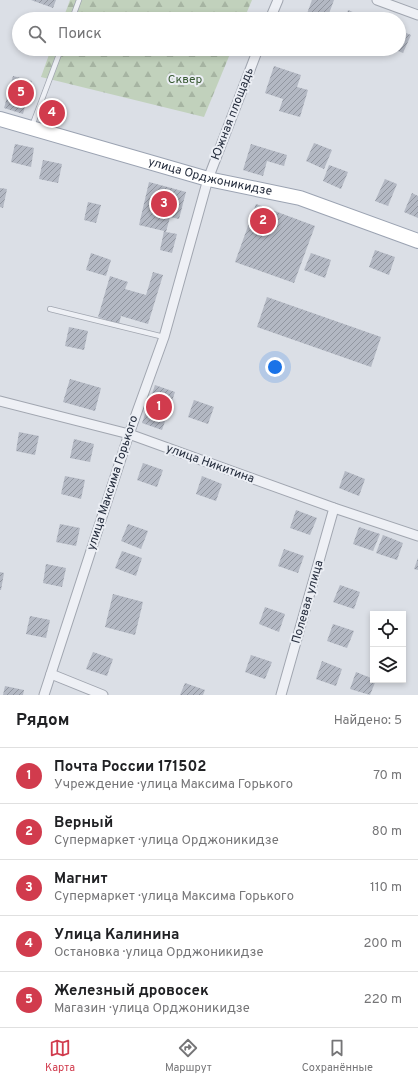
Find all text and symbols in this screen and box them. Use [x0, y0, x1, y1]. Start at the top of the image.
search box [12, 12, 406, 56]
icon: search [26, 23, 48, 45]
text: Поиск [58, 25, 102, 44]
street label: Южная площадь [208, 65, 258, 163]
park label: Сквер [168, 72, 203, 88]
pin: 5 [8, 78, 34, 108]
pin: 4 [39, 98, 65, 128]
street label: улица Орджоникидзе [146, 154, 273, 200]
pin: 3 [151, 189, 177, 219]
pin: 2 [250, 206, 276, 236]
your location [265, 357, 285, 377]
pin: 1 [146, 392, 172, 422]
street label: улица Максима Горького [84, 413, 143, 553]
street label: улица Никитина [164, 441, 256, 487]
street label: Полевая улица [288, 558, 328, 646]
map controls [370, 611, 406, 683]
button: locate [370, 611, 406, 647]
button: layers [370, 647, 406, 683]
text: Рядом [16, 710, 69, 732]
text: Найдено: 5 [334, 713, 402, 729]
text: Почта России 171502 [54, 758, 206, 777]
text: 1 [26, 768, 32, 784]
text: 70 m [373, 768, 402, 784]
text: Учреждение · улица Максима Горького [54, 777, 293, 793]
text: Верный [54, 814, 113, 833]
text: 2 [25, 824, 33, 840]
text: 80 m [372, 824, 402, 840]
text: Супермаркет · улица Орджоникидзе [54, 833, 279, 849]
text: Магнит [54, 870, 107, 889]
text: 3 [25, 880, 33, 896]
text: 110 m [370, 880, 402, 896]
text: Супермаркет · улица Максима Горького [54, 889, 294, 905]
text: Улица Калинина [54, 926, 179, 945]
text: 4 [25, 936, 33, 952]
text: 200 m [363, 936, 402, 952]
text: Остановка · улица Орджоникидзе [54, 945, 263, 961]
text: Железный дровосек [54, 982, 209, 1001]
text: 5 [25, 992, 33, 1008]
text: 220 m [364, 992, 402, 1008]
text: Магазин · улица Орджоникидзе [54, 1001, 250, 1017]
tab: Карта [45, 1037, 75, 1075]
tab: Маршрут [165, 1037, 212, 1075]
tab: Сохранённые [302, 1037, 373, 1075]

